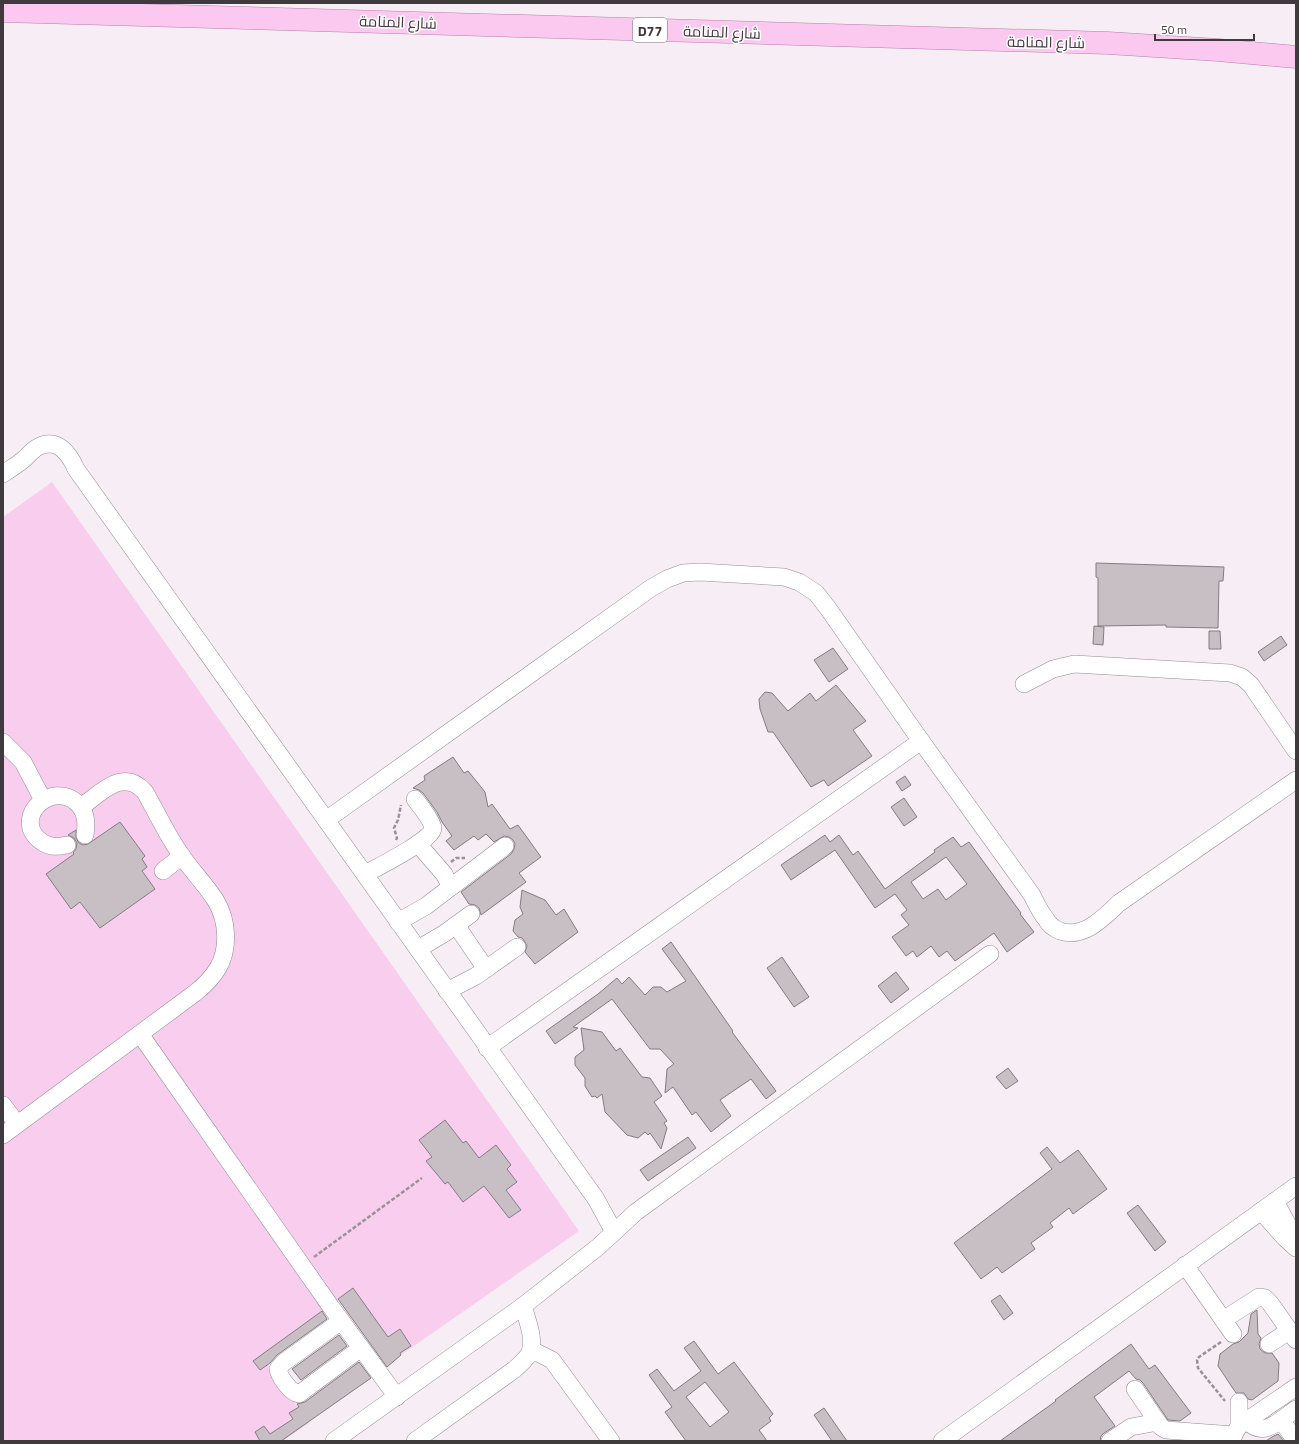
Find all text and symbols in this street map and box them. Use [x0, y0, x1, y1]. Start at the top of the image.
street label: شارع المنامة [359, 9, 437, 35]
scale bar [1155, 16, 1254, 42]
road number: D77 [633, 18, 667, 42]
street label: شارع المنامة [683, 19, 761, 45]
text: 50 m [1161, 20, 1187, 39]
street label: شارع المنامة [1007, 30, 1085, 54]

